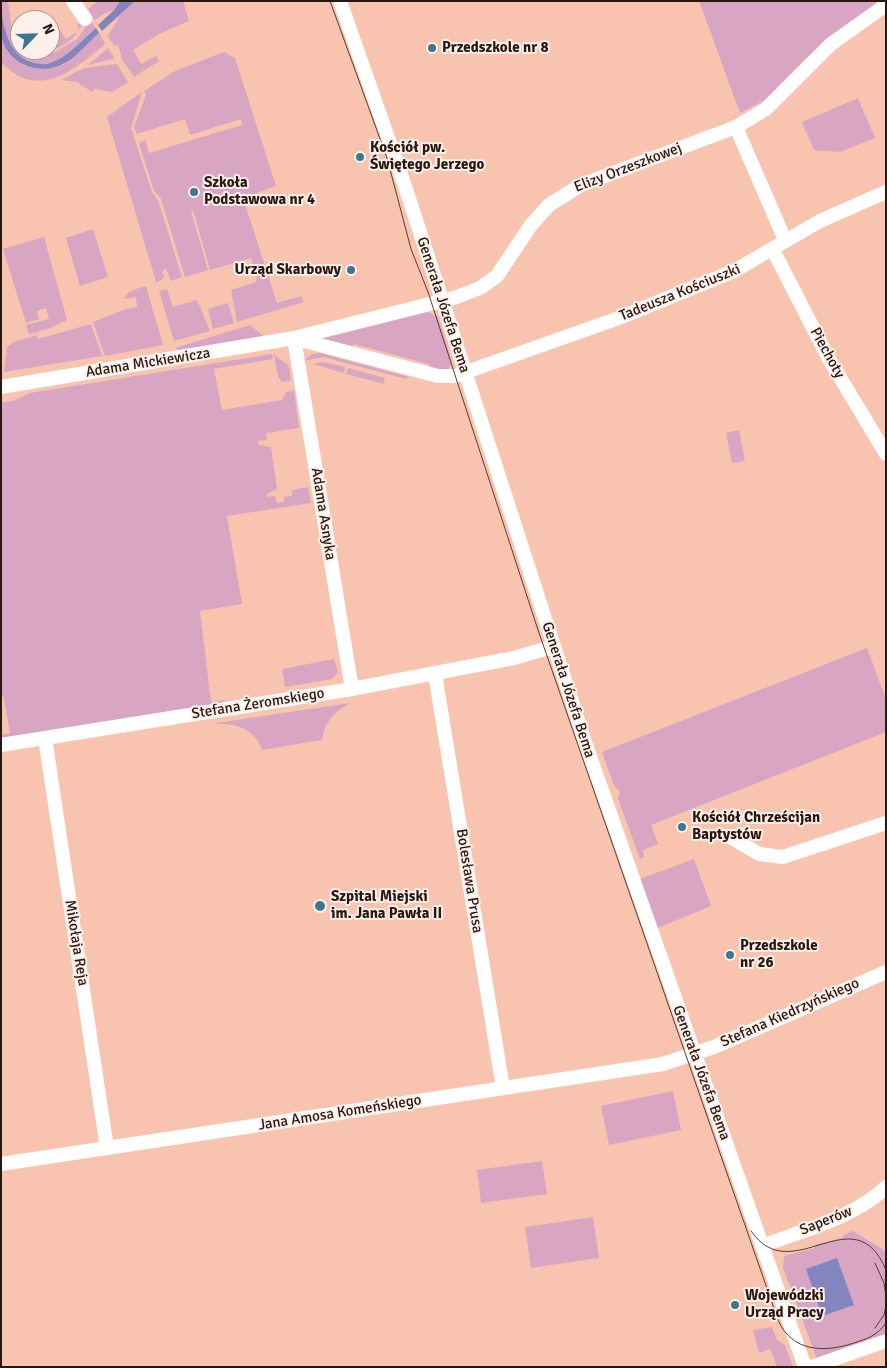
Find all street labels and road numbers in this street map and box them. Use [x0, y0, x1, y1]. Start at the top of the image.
street label: Elizy Orzeszkowej [572, 139, 684, 197]
street label: Generała Józefa Bema [412, 235, 474, 375]
street label: Tadeusza Kościuszki [617, 261, 743, 325]
street label: Piechoty [806, 324, 848, 382]
street label: Adama Mickiewicza [84, 344, 212, 382]
street label: Adama Asnyka [307, 467, 339, 561]
street label: Generała Józefa Bema [537, 620, 599, 760]
street label: Stefana Żeromskiego [190, 685, 326, 723]
street label: Bolesława Prusa [452, 828, 486, 934]
street label: Mikołaja Reja [60, 899, 92, 987]
street label: Stefana Kiedrzyńskiego [718, 974, 862, 1052]
street label: Generała Józefa Bema [668, 1003, 734, 1143]
street label: Jana Amosa Komeńskiego [257, 1091, 423, 1135]
street label: Saperów [797, 1202, 855, 1240]

